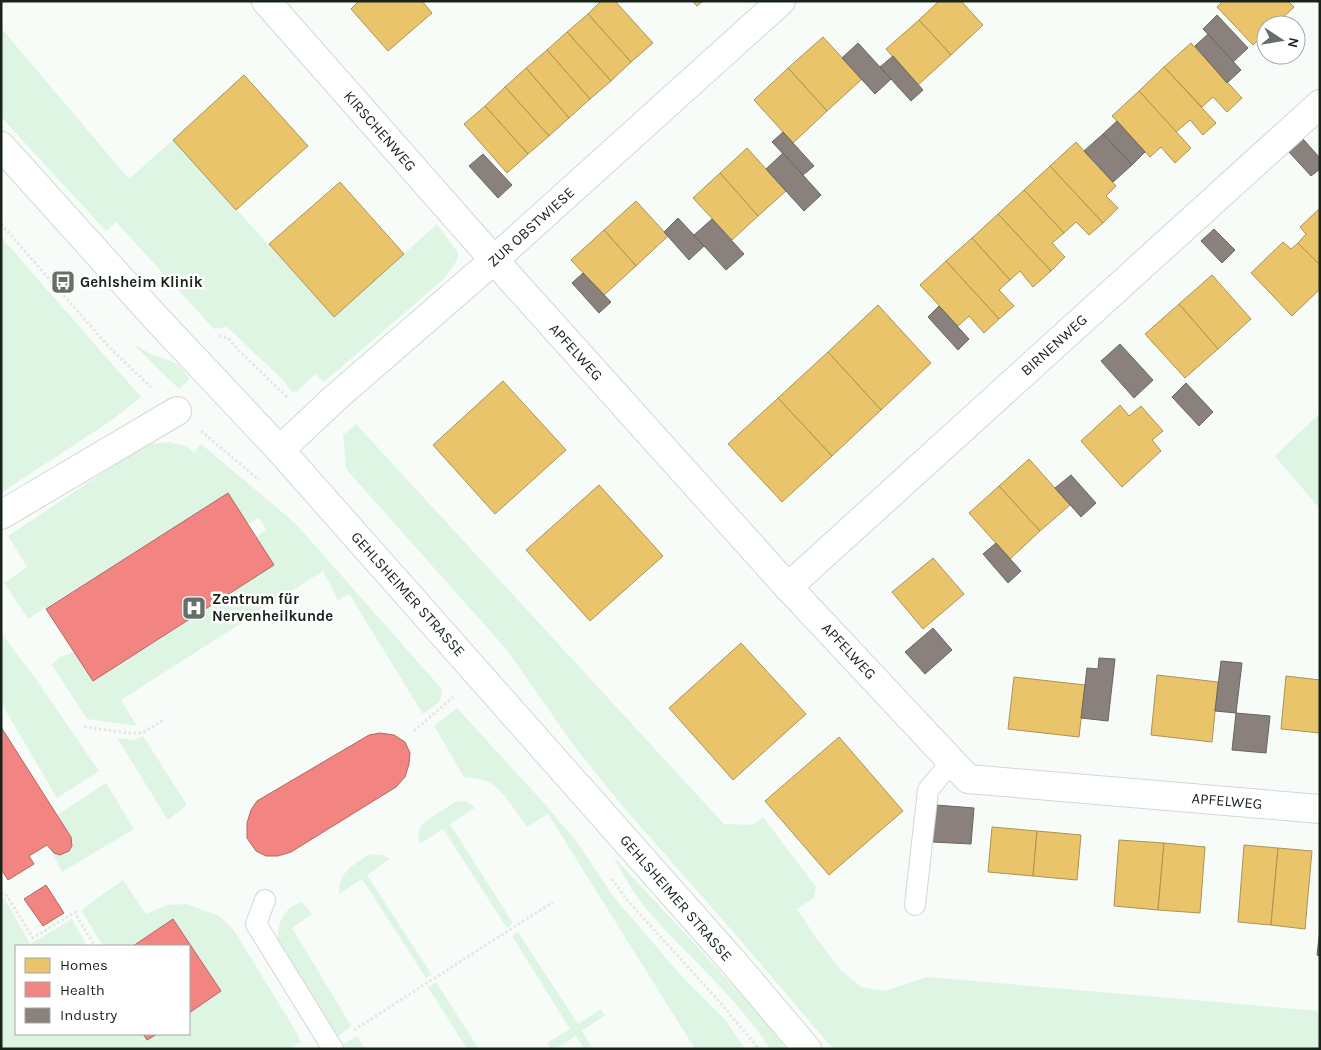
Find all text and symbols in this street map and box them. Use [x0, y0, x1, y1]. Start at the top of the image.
north arrow [1256, 15, 1306, 65]
text: N [1284, 36, 1303, 49]
street label: KIRSCHENWEG [340, 87, 420, 175]
street label: ZUR OBSTWIESE [484, 183, 578, 271]
bus stop icon: Gehlsheim Klinik [50, 269, 76, 295]
place label: Gehlsheim Klinik [80, 273, 203, 291]
street label: BIRNENWEG [1017, 310, 1091, 380]
street label: APFELWEG [546, 320, 606, 384]
street label: GEHLSHEIMER STRASSE [347, 528, 469, 660]
place label: Zentrum für Nervenheilkunde [212, 590, 333, 625]
hospital icon: Zentrum für Nervenheilkunde [181, 595, 207, 621]
street label: APFELWEG [818, 619, 880, 683]
street label: APFELWEG [1191, 789, 1263, 813]
street label: GEHLSHEIMER STRASSE [616, 831, 736, 965]
legend [15, 945, 190, 1035]
text: Homes [60, 956, 108, 974]
text: Health [60, 981, 105, 999]
text: Industry [60, 1006, 117, 1024]

